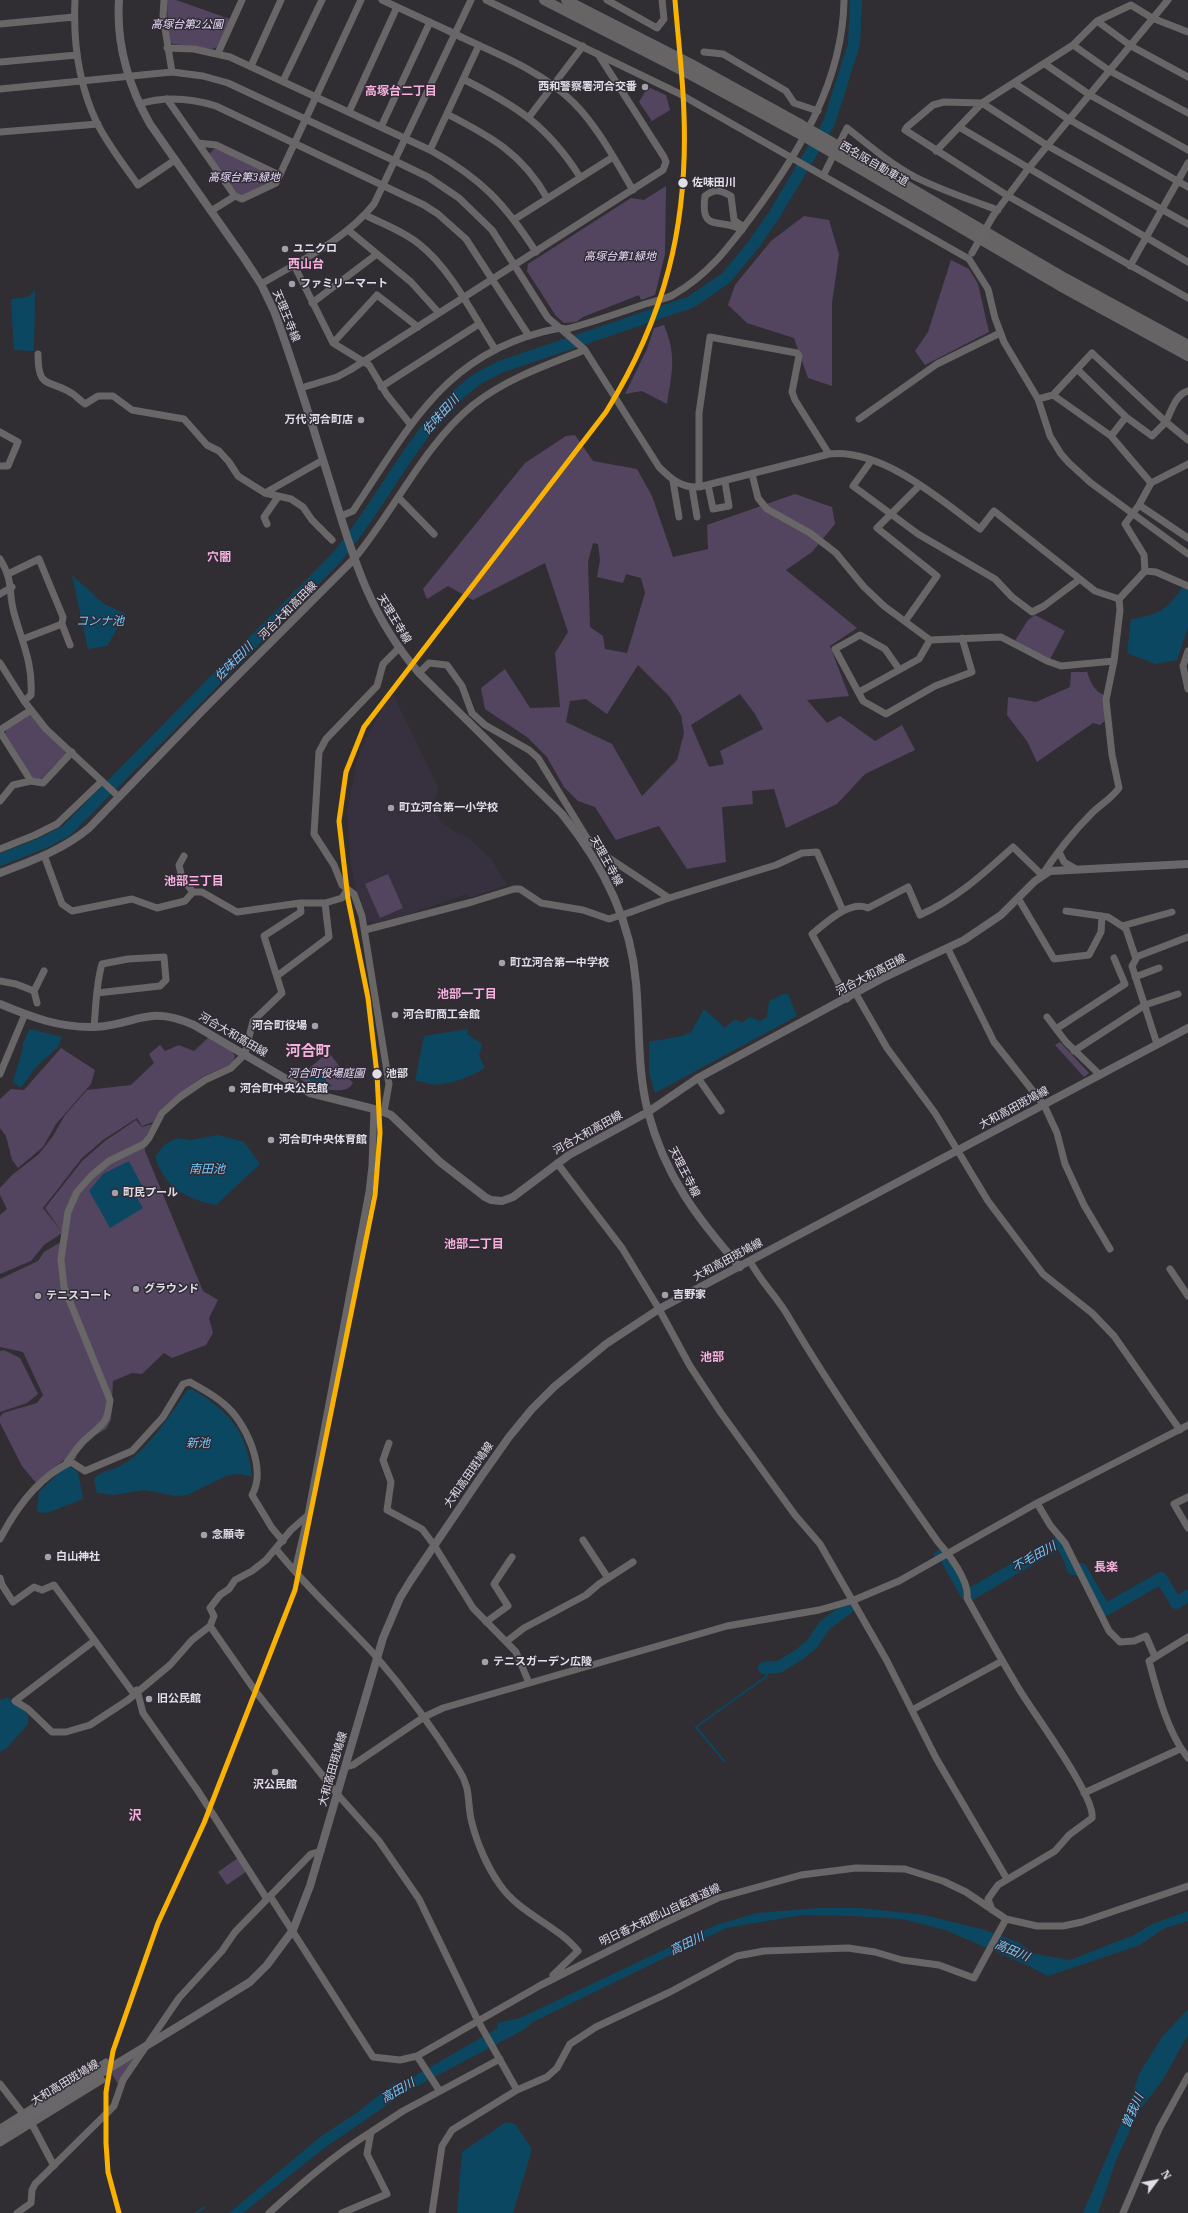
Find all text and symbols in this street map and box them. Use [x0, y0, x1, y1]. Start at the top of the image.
park label: 高塚台第2公園 [151, 18, 223, 32]
place label: 西和警察署河合交番 [538, 80, 637, 94]
marker: 西和警察署河合交番 [640, 82, 650, 92]
district label: 高塚台二丁目 [365, 85, 437, 99]
street label: 西名阪自動車道 [837, 139, 911, 189]
park label: 高塚台第3緑地 [208, 171, 280, 185]
marker: 佐味田川 [676, 176, 690, 190]
place label: 佐味田川 [692, 176, 736, 190]
place label: ユニクロ [293, 242, 337, 256]
marker: ユニクロ [280, 244, 290, 254]
park label: 高塚台第1緑地 [584, 250, 656, 264]
district label: 西山台 [288, 258, 324, 272]
place label: ファミリーマート [300, 277, 388, 291]
marker: ファミリーマート [287, 279, 297, 289]
street label: 天理王寺線 [270, 288, 302, 344]
water label: 佐味田川 [420, 392, 462, 438]
place label: 万代 河合町店 [284, 413, 353, 427]
marker: 万代 河合町店 [356, 415, 366, 425]
district label: 穴闇 [207, 551, 231, 565]
street label: 河合大和高田線 [256, 579, 320, 643]
street label: 天理王寺線 [374, 592, 414, 646]
water label: コンナ池 [76, 615, 124, 629]
water label: 佐味田川 [212, 640, 256, 684]
place label: 町立河合第一小学校 [399, 801, 498, 815]
marker: 町立河合第一小学校 [386, 803, 396, 813]
street label: 天理王寺線 [587, 834, 625, 888]
district label: 池部三丁目 [164, 875, 224, 889]
street label: 河合大和高田線 [834, 952, 908, 998]
place label: 町立河合第一中学校 [510, 956, 609, 970]
marker: 町立河合第一中学校 [497, 958, 507, 968]
district label: 池部一丁目 [437, 988, 497, 1002]
place label: 河合町商工会館 [403, 1008, 480, 1022]
street label: 河合大和高田線 [196, 1010, 270, 1060]
marker: 河合町商工会館 [390, 1010, 400, 1020]
place label: 河合町役場 [252, 1019, 307, 1033]
marker: 河合町役場 [310, 1021, 320, 1031]
district label: 河合町 [286, 1043, 330, 1061]
park label: 河合町役場庭園 [288, 1067, 364, 1081]
marker: 池部 [370, 1067, 384, 1081]
place label: 池部 [386, 1067, 408, 1081]
place label: 河合町中央公民館 [240, 1082, 328, 1096]
marker: 河合町中央公民館 [227, 1084, 237, 1094]
street label: 大和高田斑鳩線 [977, 1084, 1051, 1132]
street label: 河合大和高田線 [551, 1109, 625, 1157]
place label: 河合町中央体育館 [279, 1133, 367, 1147]
marker: 河合町中央体育館 [266, 1135, 276, 1145]
street label: 天理王寺線 [666, 1145, 702, 1199]
water label: 南田池 [189, 1163, 225, 1177]
place label: 町民プール [123, 1186, 178, 1200]
marker: 町民プール [110, 1188, 120, 1198]
street label: 大和高田斑鳩線 [691, 1236, 765, 1284]
district label: 池部二丁目 [444, 1238, 504, 1252]
place label: グラウンド [144, 1282, 199, 1296]
marker: グラウンド [131, 1284, 141, 1294]
place label: 吉野家 [673, 1288, 706, 1302]
place label: テニスコート [46, 1289, 112, 1303]
marker: 吉野家 [660, 1290, 670, 1300]
marker: テニスコート [33, 1291, 43, 1301]
district label: 池部 [700, 1351, 724, 1365]
water label: 新池 [186, 1437, 210, 1451]
street label: 大和高田斑鳩線 [442, 1440, 496, 1510]
place label: 念願寺 [212, 1528, 245, 1542]
marker: 念願寺 [199, 1530, 209, 1540]
water label: 不毛田川 [1010, 1539, 1058, 1575]
place label: 白山神社 [56, 1550, 100, 1564]
marker: 白山神社 [43, 1552, 53, 1562]
district label: 長楽 [1094, 1561, 1118, 1575]
place label: テニスガーデン広陵 [493, 1655, 592, 1669]
marker: テニスガーデン広陵 [480, 1657, 490, 1667]
place label: 旧公民館 [157, 1692, 201, 1706]
marker: 旧公民館 [144, 1694, 154, 1704]
street label: 大和高田斑鳩線 [316, 1730, 350, 1808]
marker: 沢公民館 [270, 1767, 280, 1777]
place label: 沢公民館 [253, 1778, 297, 1792]
district label: 沢 [129, 1808, 141, 1824]
street label: 明日香大和郡山自転車道線 [597, 1881, 723, 1949]
water label: 高田川 [668, 1930, 706, 1958]
water label: 高田川 [993, 1937, 1031, 1965]
street label: 大和高田斑鳩線 [29, 2058, 101, 2108]
water label: 高田川 [379, 2076, 417, 2106]
water label: 曽我川 [1119, 2092, 1147, 2130]
north arrow [1136, 2161, 1176, 2201]
text: N [1158, 2167, 1174, 2182]

